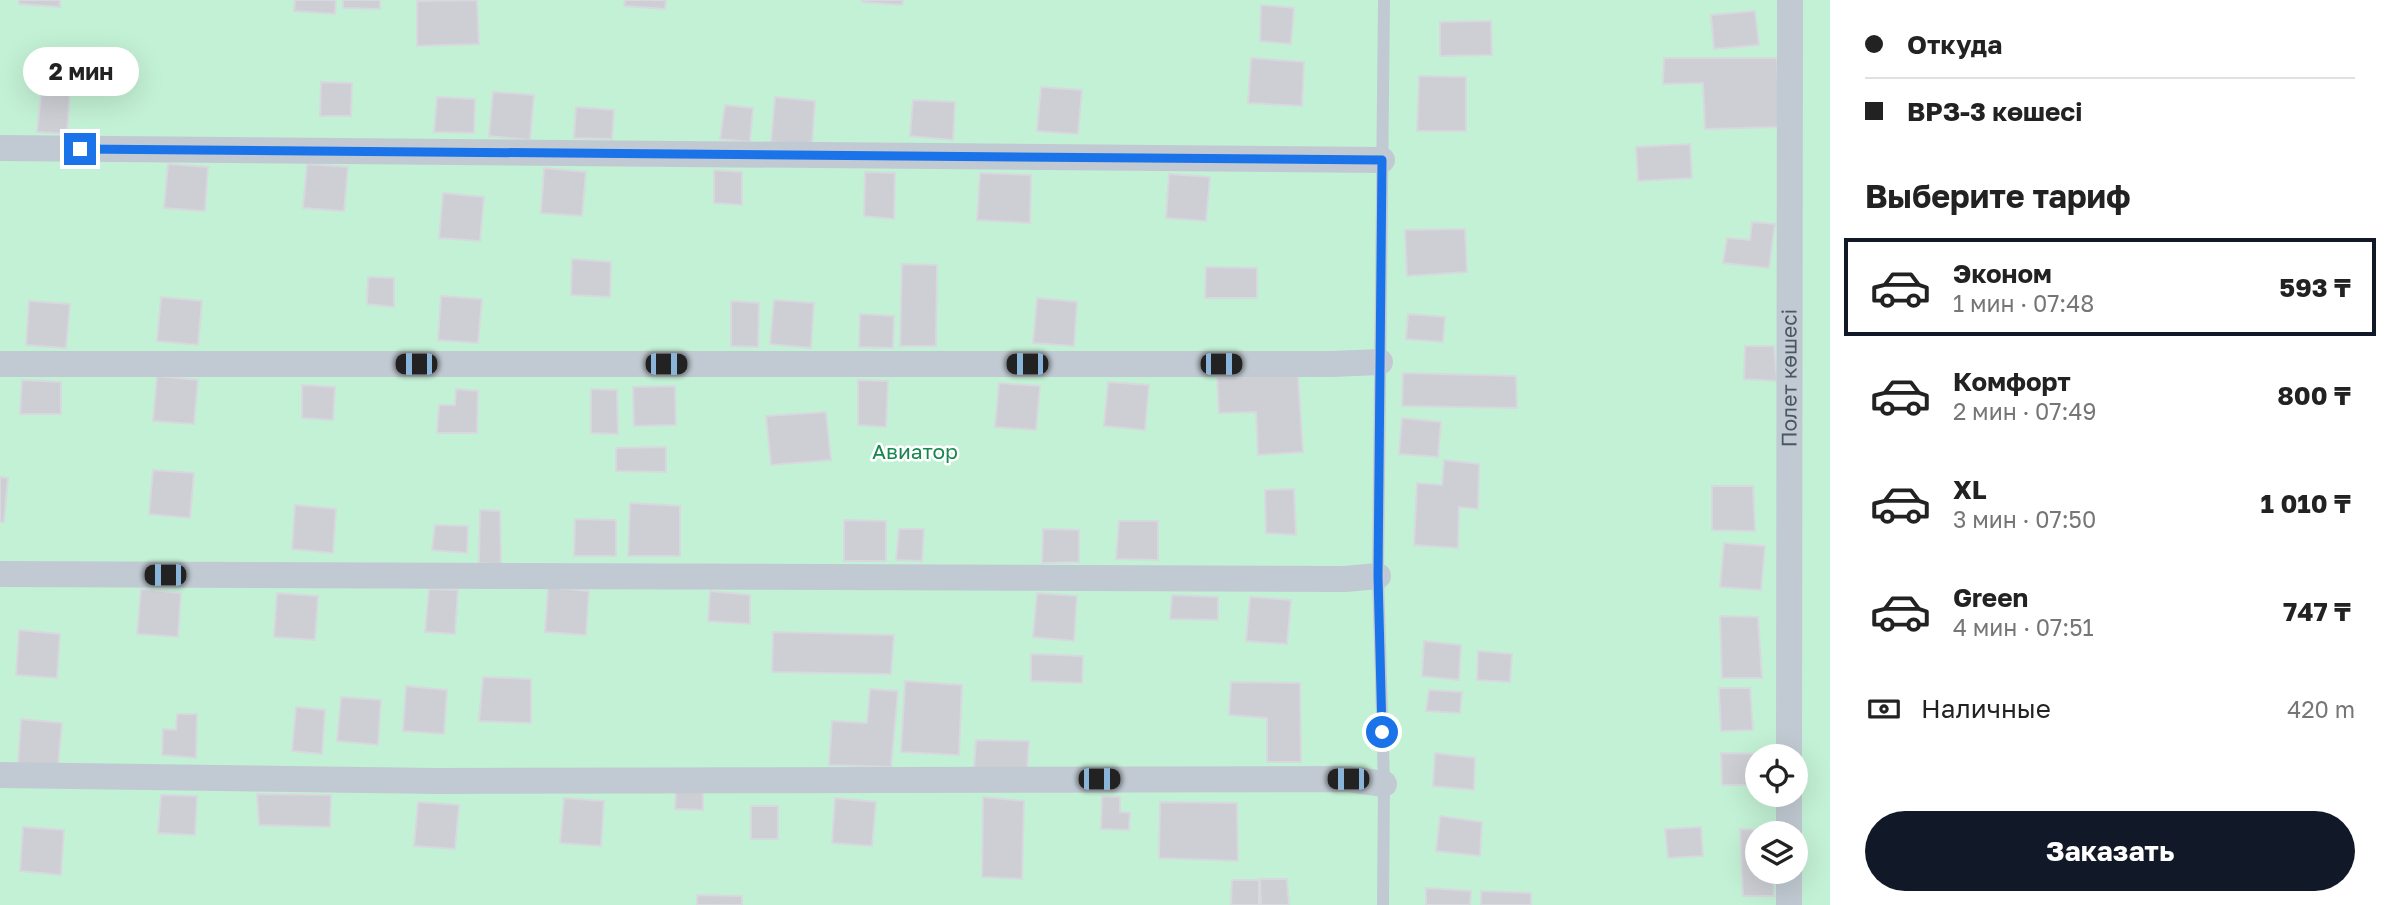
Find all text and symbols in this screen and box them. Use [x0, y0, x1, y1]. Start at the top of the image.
text: Откуда [1907, 29, 2002, 60]
callout: 2 мин [22, 47, 138, 96]
text: 2 мин [49, 57, 113, 85]
text: ВРЗ-3 көшесі [1907, 96, 2082, 127]
route end [64, 133, 96, 165]
text: Выберите тариф [1865, 177, 2131, 215]
icon: car [1869, 256, 1932, 319]
text: Эконом [1953, 258, 2052, 289]
text: 593 ₸ [2279, 272, 2351, 303]
text: 1 мин · 07:48 [1953, 289, 2094, 317]
street label: Полет көшесі [1775, 309, 1802, 447]
car [396, 354, 438, 375]
car [646, 354, 688, 375]
car [1007, 354, 1049, 375]
car [1201, 354, 1243, 375]
icon: car [1869, 364, 1932, 427]
text: Комфорт [1953, 366, 2071, 397]
text: 800 ₸ [2277, 380, 2351, 411]
text: 2 мин · 07:49 [1953, 397, 2096, 425]
park label: Авиатор [872, 438, 958, 464]
icon: car [1869, 472, 1932, 535]
text: XL [1953, 474, 1987, 505]
text: 1 010 ₸ [2261, 488, 2351, 519]
text: 3 мин · 07:50 [1953, 505, 2096, 533]
car [145, 565, 187, 586]
icon: car [1869, 580, 1932, 643]
text: Green [1953, 582, 2028, 613]
text: 747 ₸ [2283, 596, 2351, 627]
text: 4 мин · 07:51 [1953, 613, 2094, 641]
icon: cash [1865, 690, 1903, 728]
text: Наличные [1921, 693, 2051, 724]
text: 420 m [2287, 695, 2355, 723]
route start [1366, 716, 1398, 748]
map controls [1745, 744, 1808, 884]
button: locate [1745, 744, 1808, 807]
car [1079, 769, 1121, 790]
car [1328, 769, 1370, 790]
button: Заказать [1865, 811, 2355, 891]
button: layers [1745, 821, 1808, 884]

